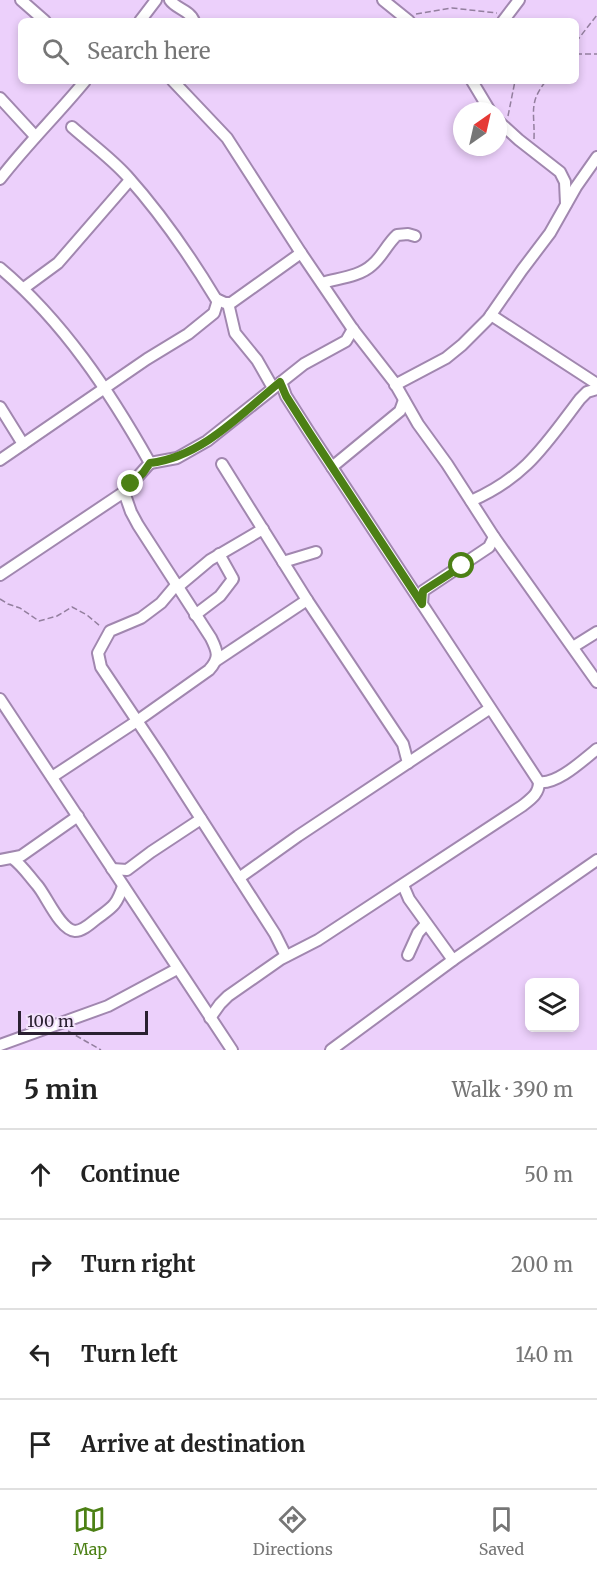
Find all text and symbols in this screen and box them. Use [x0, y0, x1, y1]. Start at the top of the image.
search box [18, 18, 579, 84]
icon: search [39, 35, 72, 68]
text: Search here [87, 37, 210, 65]
north arrow [453, 102, 507, 156]
route end [117, 470, 143, 496]
route start [448, 552, 474, 578]
map controls [525, 978, 579, 1032]
button: layers [525, 978, 579, 1032]
scale bar [18, 1008, 148, 1036]
text: 100 m [27, 1011, 74, 1031]
text: 5 min [24, 1073, 98, 1106]
text: Walk · 390 m [452, 1077, 573, 1102]
icon: ahead [24, 1158, 57, 1191]
text: Continue [81, 1160, 180, 1188]
text: 50 m [524, 1162, 573, 1187]
icon: right [24, 1248, 57, 1281]
text: Turn right [81, 1250, 195, 1278]
text: 200 m [511, 1252, 573, 1277]
icon: left [24, 1338, 57, 1371]
text: Turn left [81, 1340, 178, 1368]
text: 140 m [516, 1342, 573, 1367]
icon: arrive [24, 1428, 57, 1461]
text: Arrive at destination [81, 1430, 305, 1458]
tab: Map [73, 1503, 107, 1559]
tab: Directions [253, 1503, 333, 1559]
tab: Saved [479, 1503, 524, 1559]

